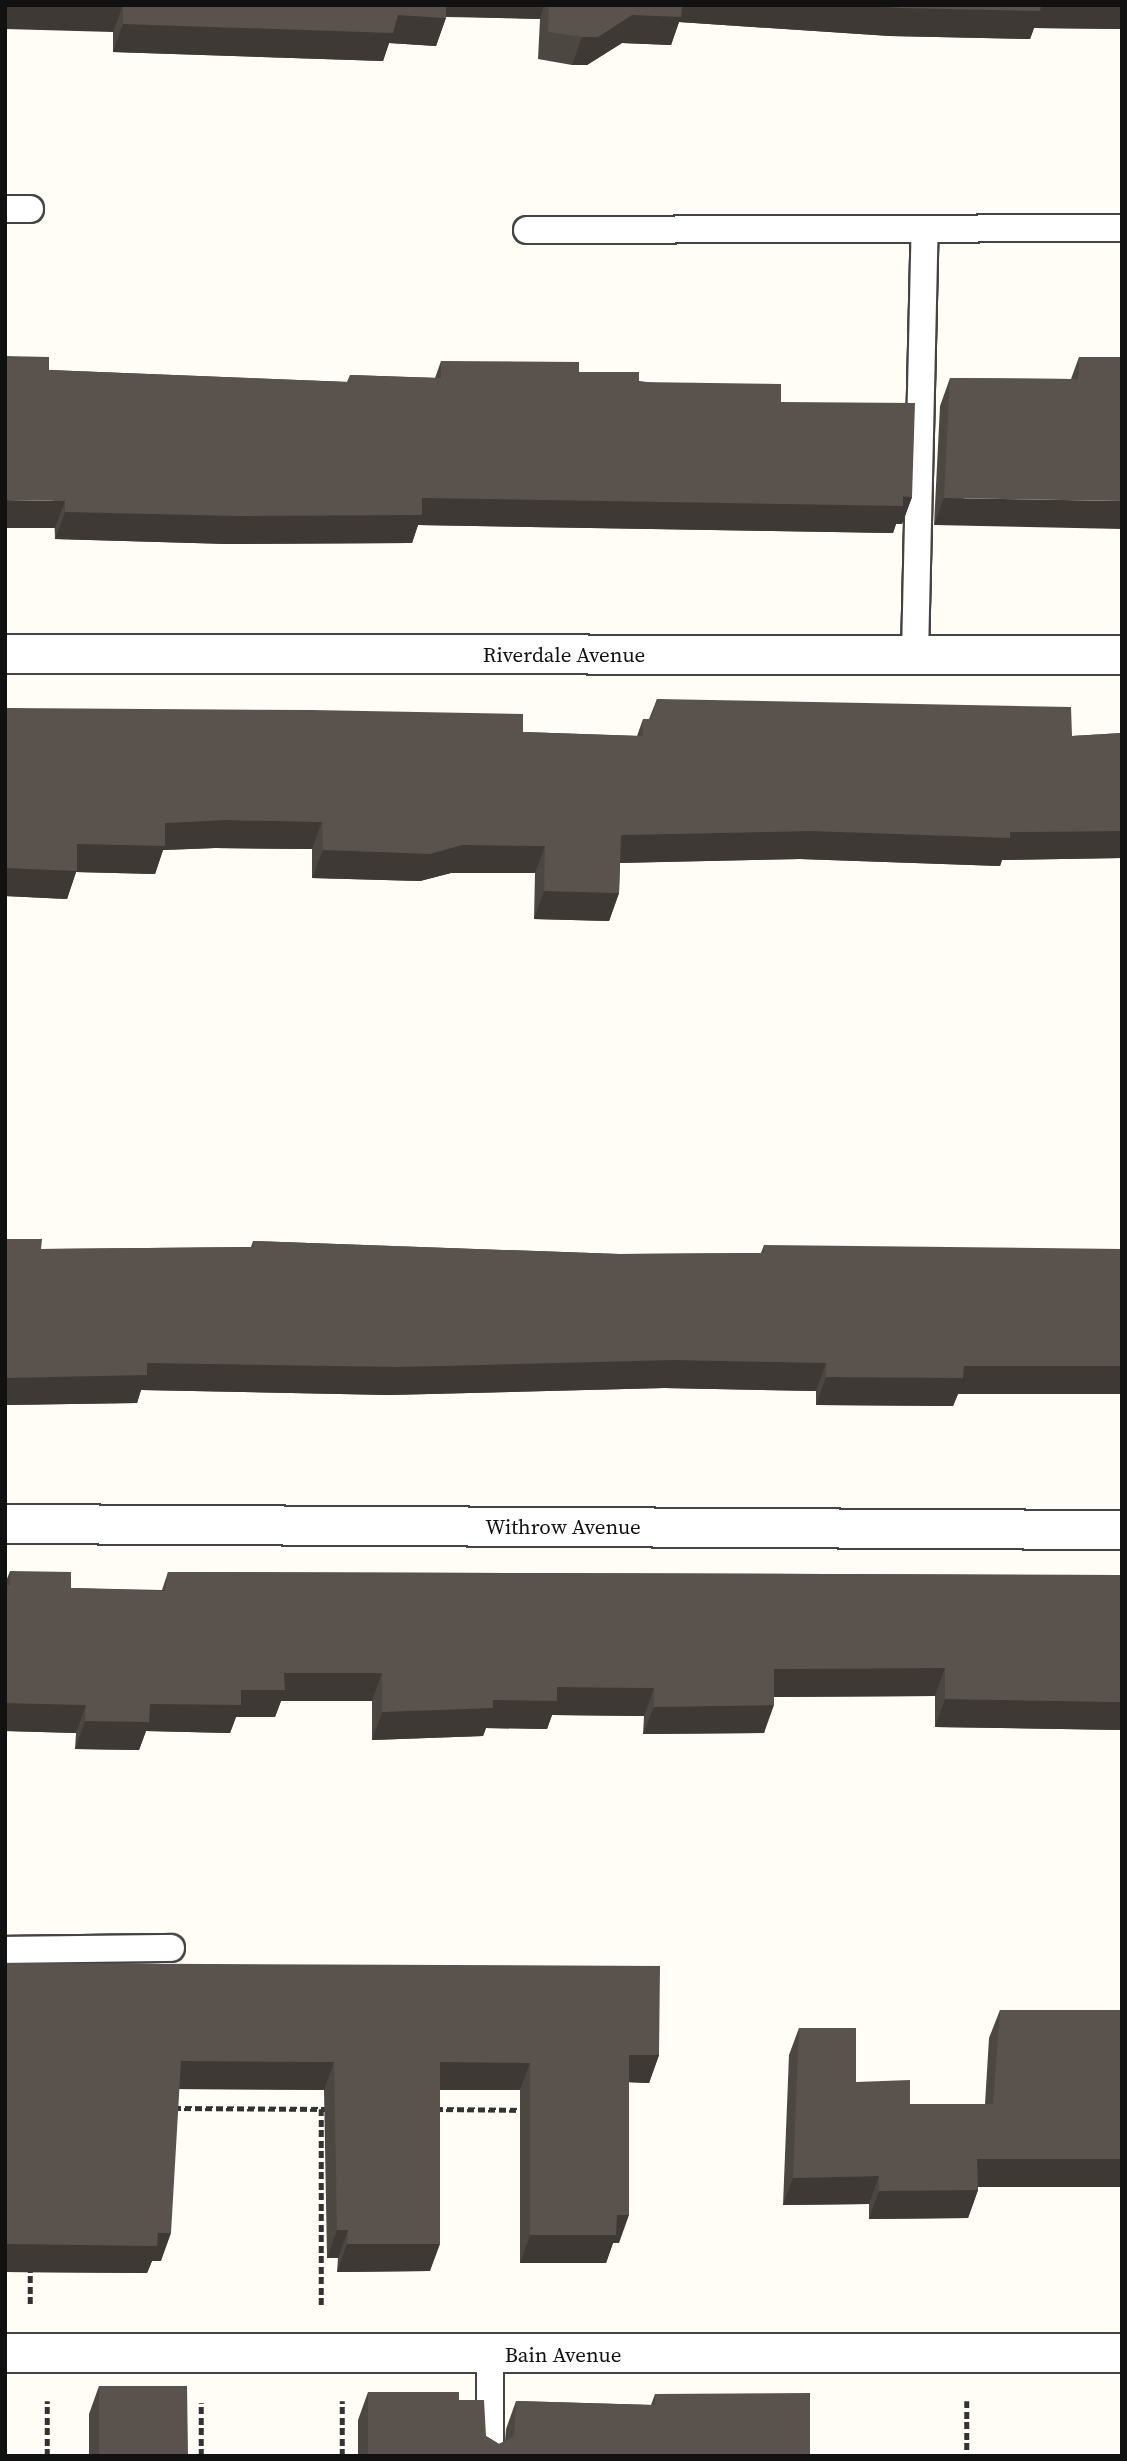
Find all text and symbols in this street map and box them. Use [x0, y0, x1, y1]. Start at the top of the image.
street label: Riverdale Avenue [483, 642, 645, 668]
street label: Withrow Avenue [485, 1514, 641, 1540]
street label: Bain Avenue [505, 2342, 621, 2368]

